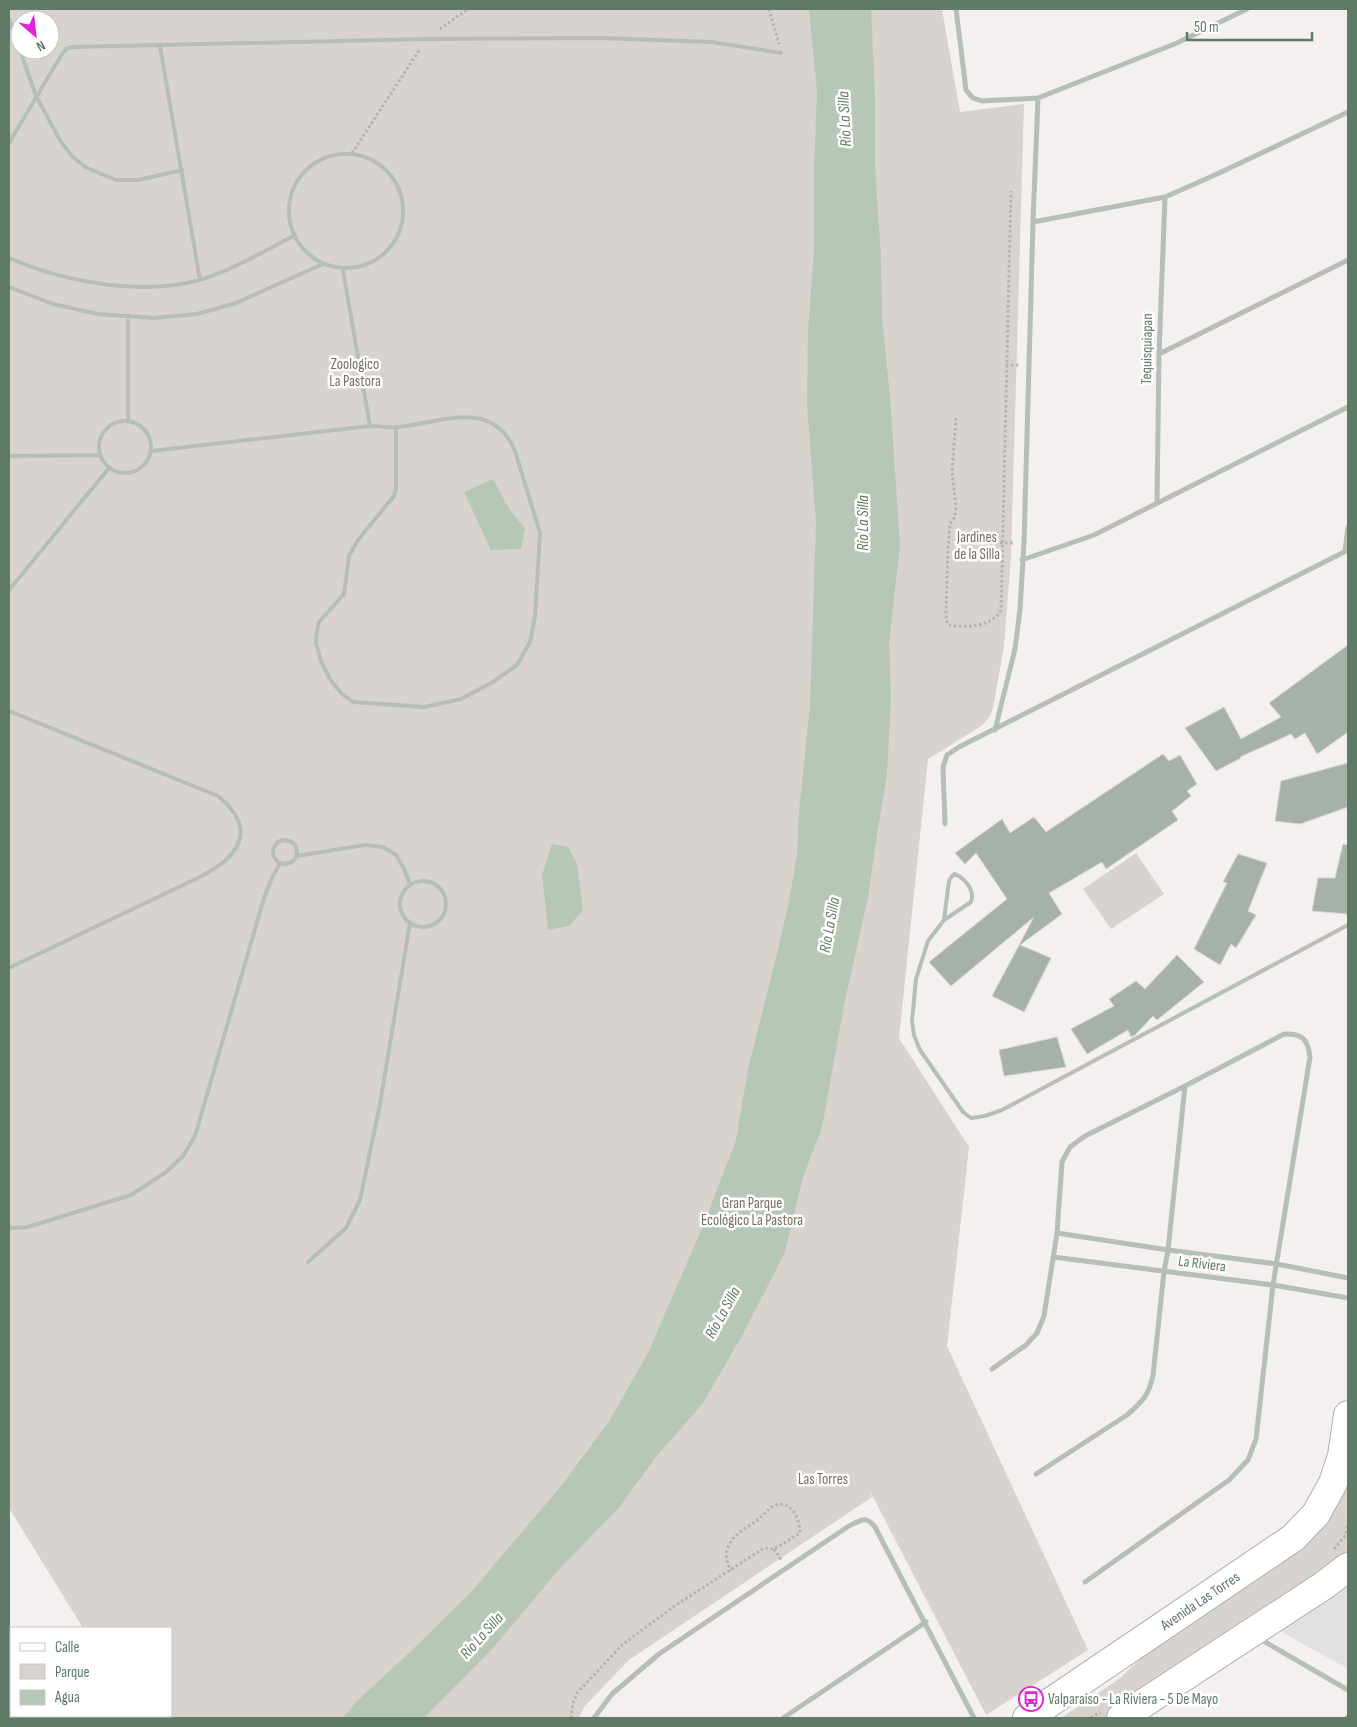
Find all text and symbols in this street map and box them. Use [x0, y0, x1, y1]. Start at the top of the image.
north arrow [10, 10, 60, 60]
scale bar [1187, 10, 1312, 42]
text: 50 m [1194, 18, 1219, 37]
text: N [34, 37, 48, 55]
water label: Río La Silla [834, 90, 856, 147]
street label: Tequisquiapan [1137, 313, 1157, 385]
park label: Zoologico La Pastora [329, 355, 381, 391]
water label: Río La Silla [854, 495, 873, 551]
park label: Jardines de la Silla [954, 528, 1000, 564]
water label: Río La Silla [816, 895, 844, 954]
park label: Gran Parque Ecológico La Pastora [701, 1194, 803, 1230]
street label: La Riviera [1177, 1252, 1227, 1276]
water label: Río La Silla [701, 1284, 745, 1342]
park label: Las Torres [798, 1470, 848, 1489]
street label: Avenida Las Torres [1156, 1567, 1243, 1635]
water label: Río La Silla [456, 1609, 508, 1663]
legend [10, 1627, 172, 1717]
text: Calle [55, 1638, 79, 1657]
text: Parque [55, 1663, 90, 1682]
bus stop icon: Valparaíso - La Riviera - 5 De Mayo [1018, 1686, 1044, 1712]
text: Agua [54, 1688, 80, 1707]
place label: Valparaíso - La Riviera - 5 De Mayo [1048, 1690, 1218, 1709]

